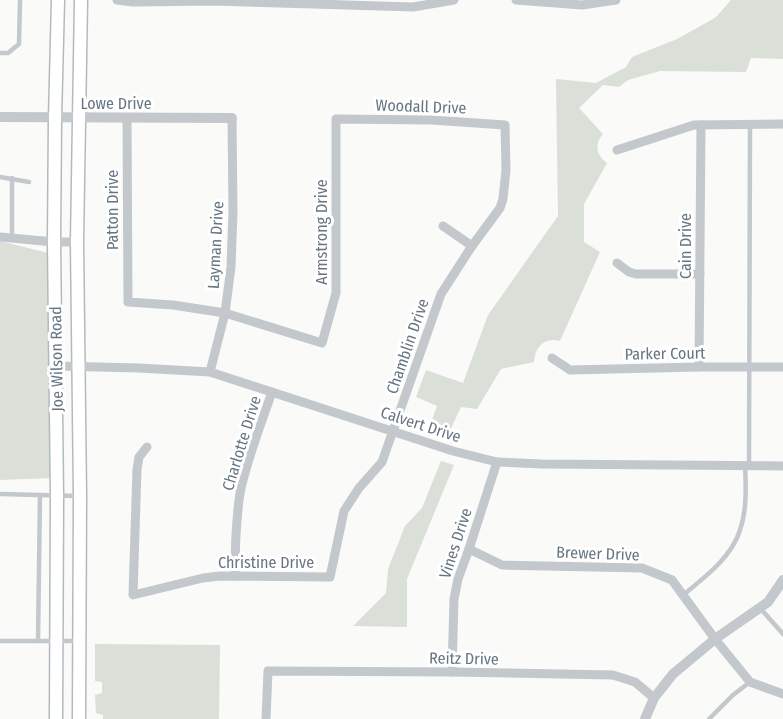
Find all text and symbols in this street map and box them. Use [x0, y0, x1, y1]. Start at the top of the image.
street label: Lowe Drive [80, 94, 152, 113]
street label: Woodall Drive [375, 95, 467, 118]
street label: Patton Drive [103, 170, 122, 250]
street label: Armstrong Drive [312, 179, 331, 285]
street label: Layman Drive [204, 201, 227, 289]
street label: Cain Drive [676, 213, 695, 279]
street label: Chamblin Drive [382, 296, 433, 396]
street label: Joe Wilson Road [46, 306, 67, 412]
street label: Parker Court [624, 343, 706, 364]
street label: Charlotte Drive [218, 393, 265, 493]
street label: Calvert Drive [378, 403, 463, 446]
street label: Vines Drive [435, 505, 476, 581]
street label: Brewer Drive [556, 543, 640, 564]
street label: Christine Drive [218, 553, 314, 572]
street label: Reitz Drive [429, 648, 499, 669]

